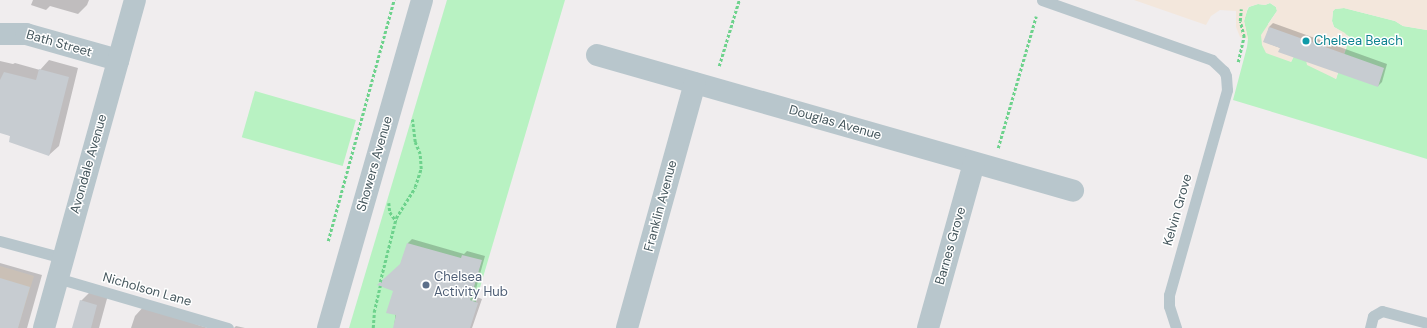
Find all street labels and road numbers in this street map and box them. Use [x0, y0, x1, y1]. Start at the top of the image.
street label: Bath Street [24, 27, 94, 61]
street label: Douglas Avenue [787, 102, 883, 144]
street label: Avondale Avenue [67, 112, 111, 216]
street label: Showers Avenue [354, 115, 396, 213]
street label: Franklin Avenue [641, 159, 681, 253]
street label: Kelvin Grove [1160, 172, 1196, 248]
street label: Barnes Grove [932, 205, 970, 287]
street label: Nicholson Lane [101, 270, 193, 310]

